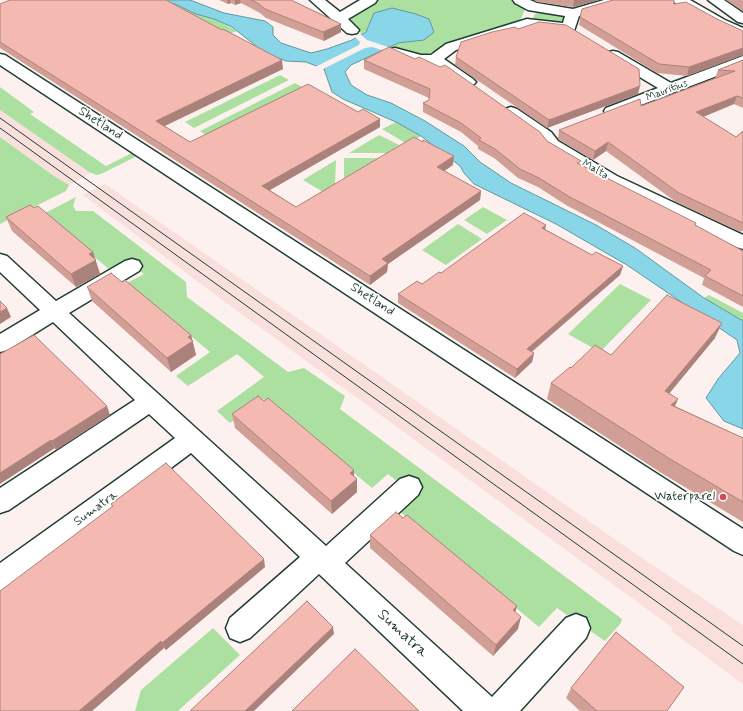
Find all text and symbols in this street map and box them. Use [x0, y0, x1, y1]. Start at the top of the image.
street label: Mauritius [644, 77, 690, 105]
street label: Shetland [75, 104, 125, 144]
street label: Malta [579, 157, 611, 183]
street label: Shetland [347, 280, 397, 320]
street label: Sumatra [71, 488, 121, 530]
place label: Waterparel [654, 489, 715, 505]
marker: Waterparel [718, 492, 728, 502]
street label: Sumatra [373, 606, 431, 662]

